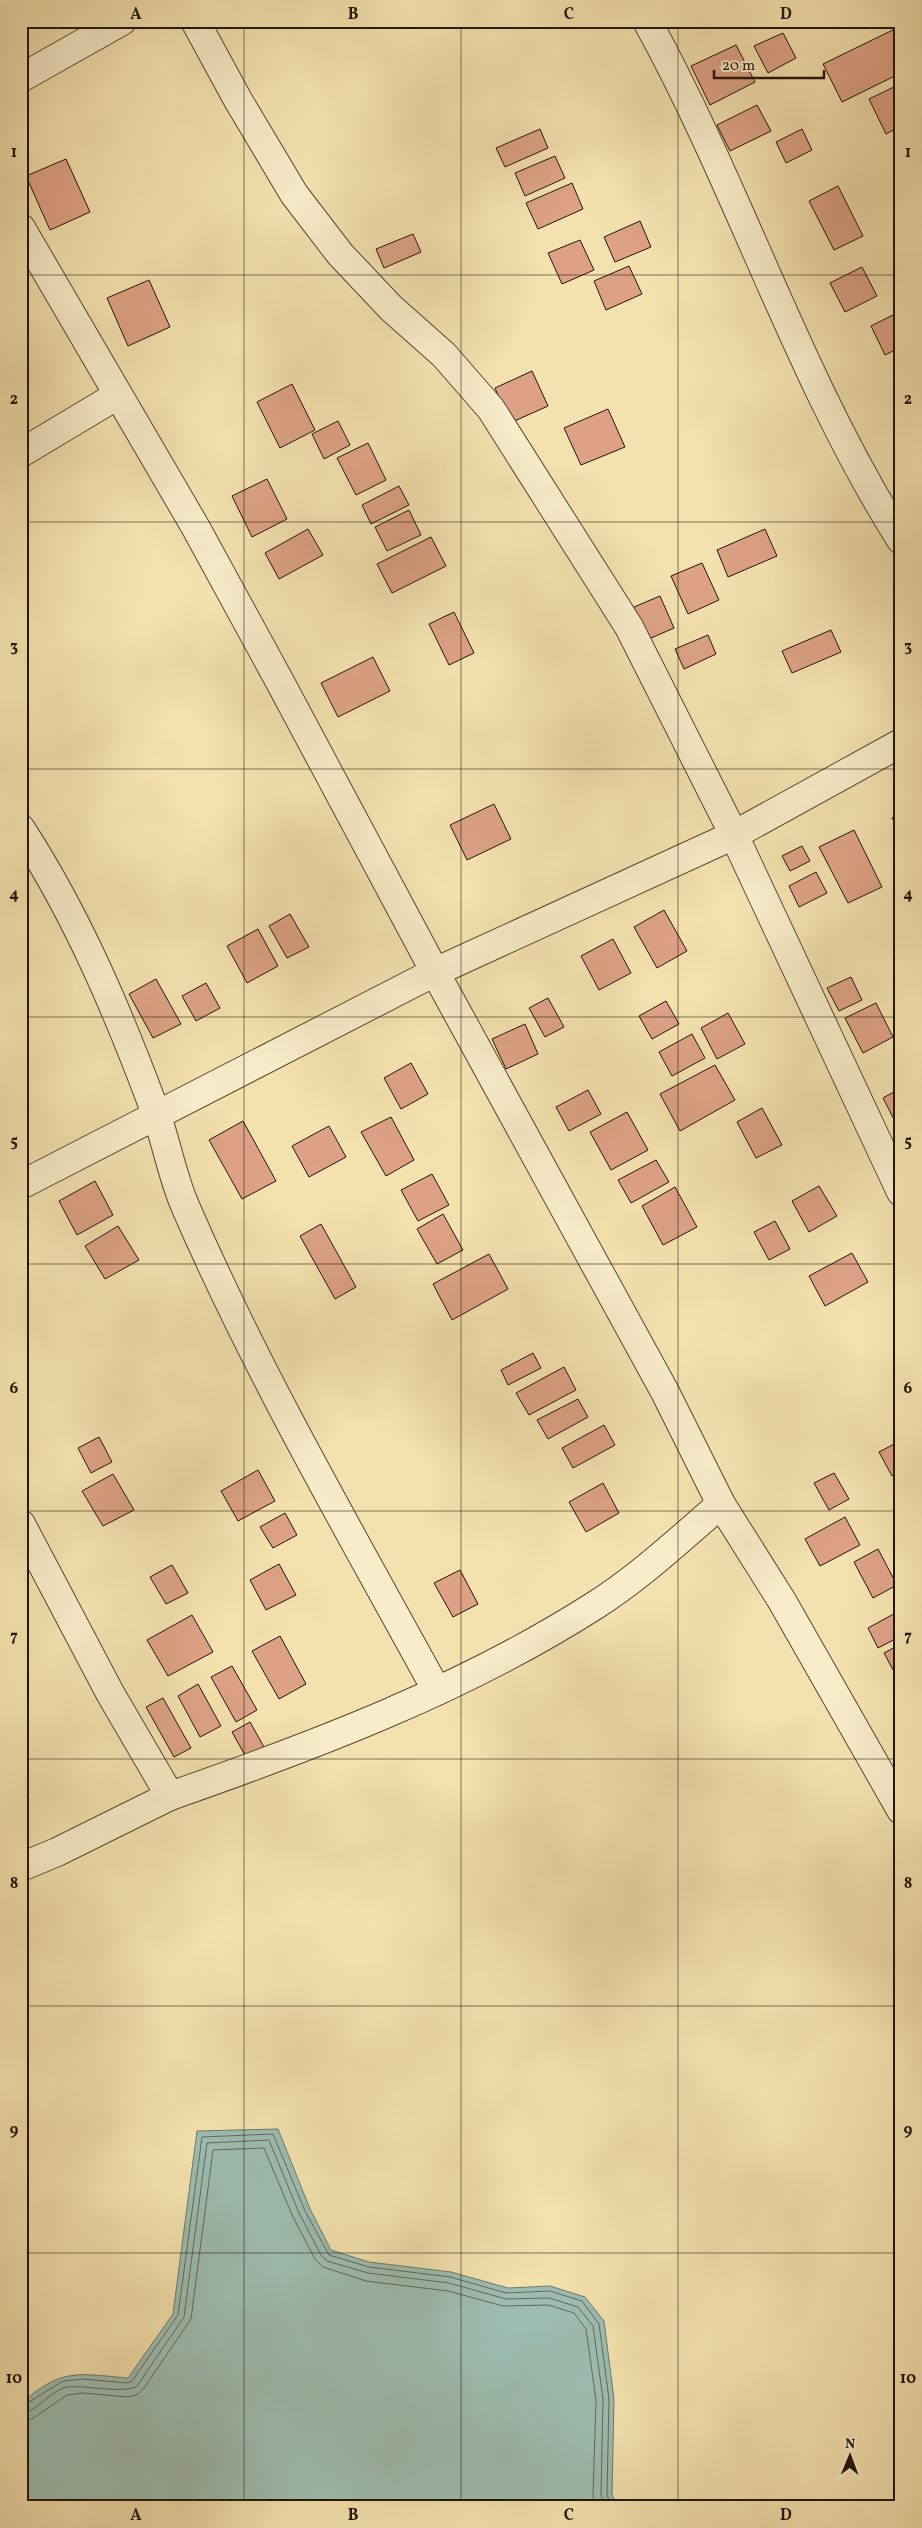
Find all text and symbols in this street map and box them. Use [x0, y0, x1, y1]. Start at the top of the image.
text: A [130, 4, 142, 26]
text: B [348, 4, 359, 26]
text: C [564, 4, 574, 26]
text: D [780, 4, 792, 26]
scale bar [714, 48, 824, 80]
text: 20 m [722, 56, 755, 77]
text: 1 [11, 142, 17, 164]
text: 1 [905, 142, 911, 164]
text: 2 [10, 389, 18, 411]
text: 2 [904, 389, 912, 411]
text: 3 [10, 636, 18, 658]
text: 3 [904, 636, 912, 658]
text: 4 [9, 884, 19, 906]
text: 4 [903, 884, 913, 906]
text: 5 [10, 1131, 18, 1153]
text: 5 [904, 1131, 912, 1153]
text: 6 [10, 1378, 19, 1400]
text: 6 [904, 1378, 913, 1400]
text: 7 [10, 1626, 18, 1648]
text: 7 [904, 1626, 912, 1648]
text: 8 [10, 1873, 18, 1895]
text: 8 [904, 1873, 912, 1895]
text: 9 [10, 2120, 19, 2142]
text: 9 [904, 2120, 913, 2142]
text: 10 [6, 2368, 22, 2390]
text: 10 [900, 2368, 916, 2390]
north arrow [824, 2430, 874, 2480]
text: N [845, 2435, 855, 2454]
text: A [130, 2505, 142, 2527]
text: B [348, 2505, 359, 2527]
text: C [564, 2505, 574, 2527]
text: D [780, 2505, 792, 2527]

